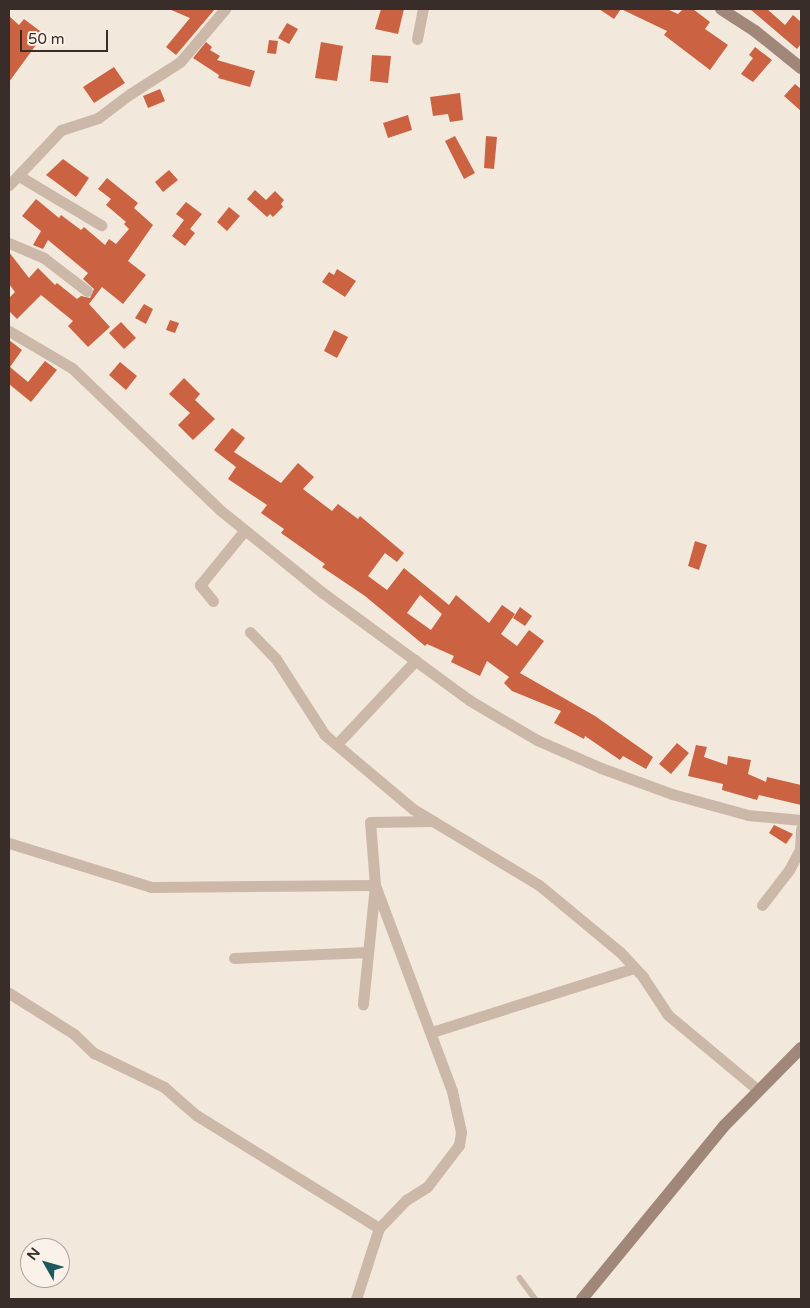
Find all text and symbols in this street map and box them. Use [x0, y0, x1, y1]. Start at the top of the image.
scale bar [22, 20, 110, 52]
text: 50 m [28, 30, 65, 48]
north arrow [20, 1238, 70, 1288]
text: N [23, 1244, 44, 1264]

